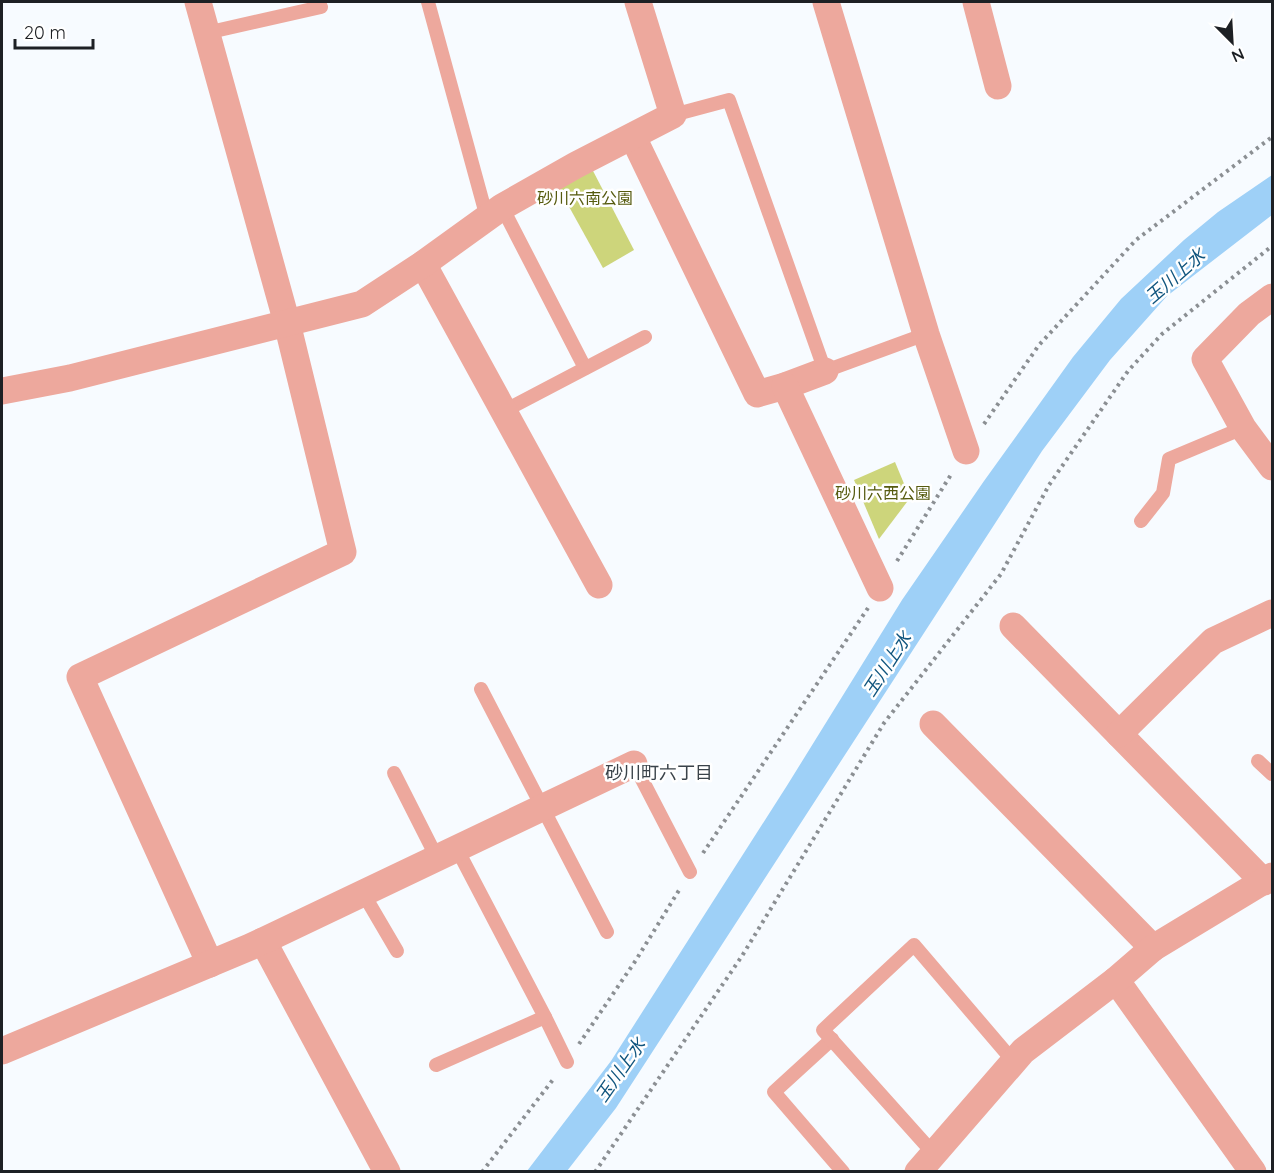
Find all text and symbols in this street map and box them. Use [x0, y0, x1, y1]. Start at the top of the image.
scale bar [15, 12, 93, 50]
north arrow [1202, 12, 1262, 72]
text: 20 m [24, 21, 66, 44]
text: N [1229, 44, 1248, 67]
park label: 砂川六南公園 [537, 188, 633, 208]
water label: 玉川上水 [1140, 242, 1211, 308]
park label: 砂川六西公園 [835, 483, 931, 503]
water label: 玉川上水 [858, 626, 917, 700]
district label: 砂川町六丁目 [605, 761, 713, 784]
water label: 玉川上水 [590, 1032, 651, 1106]

